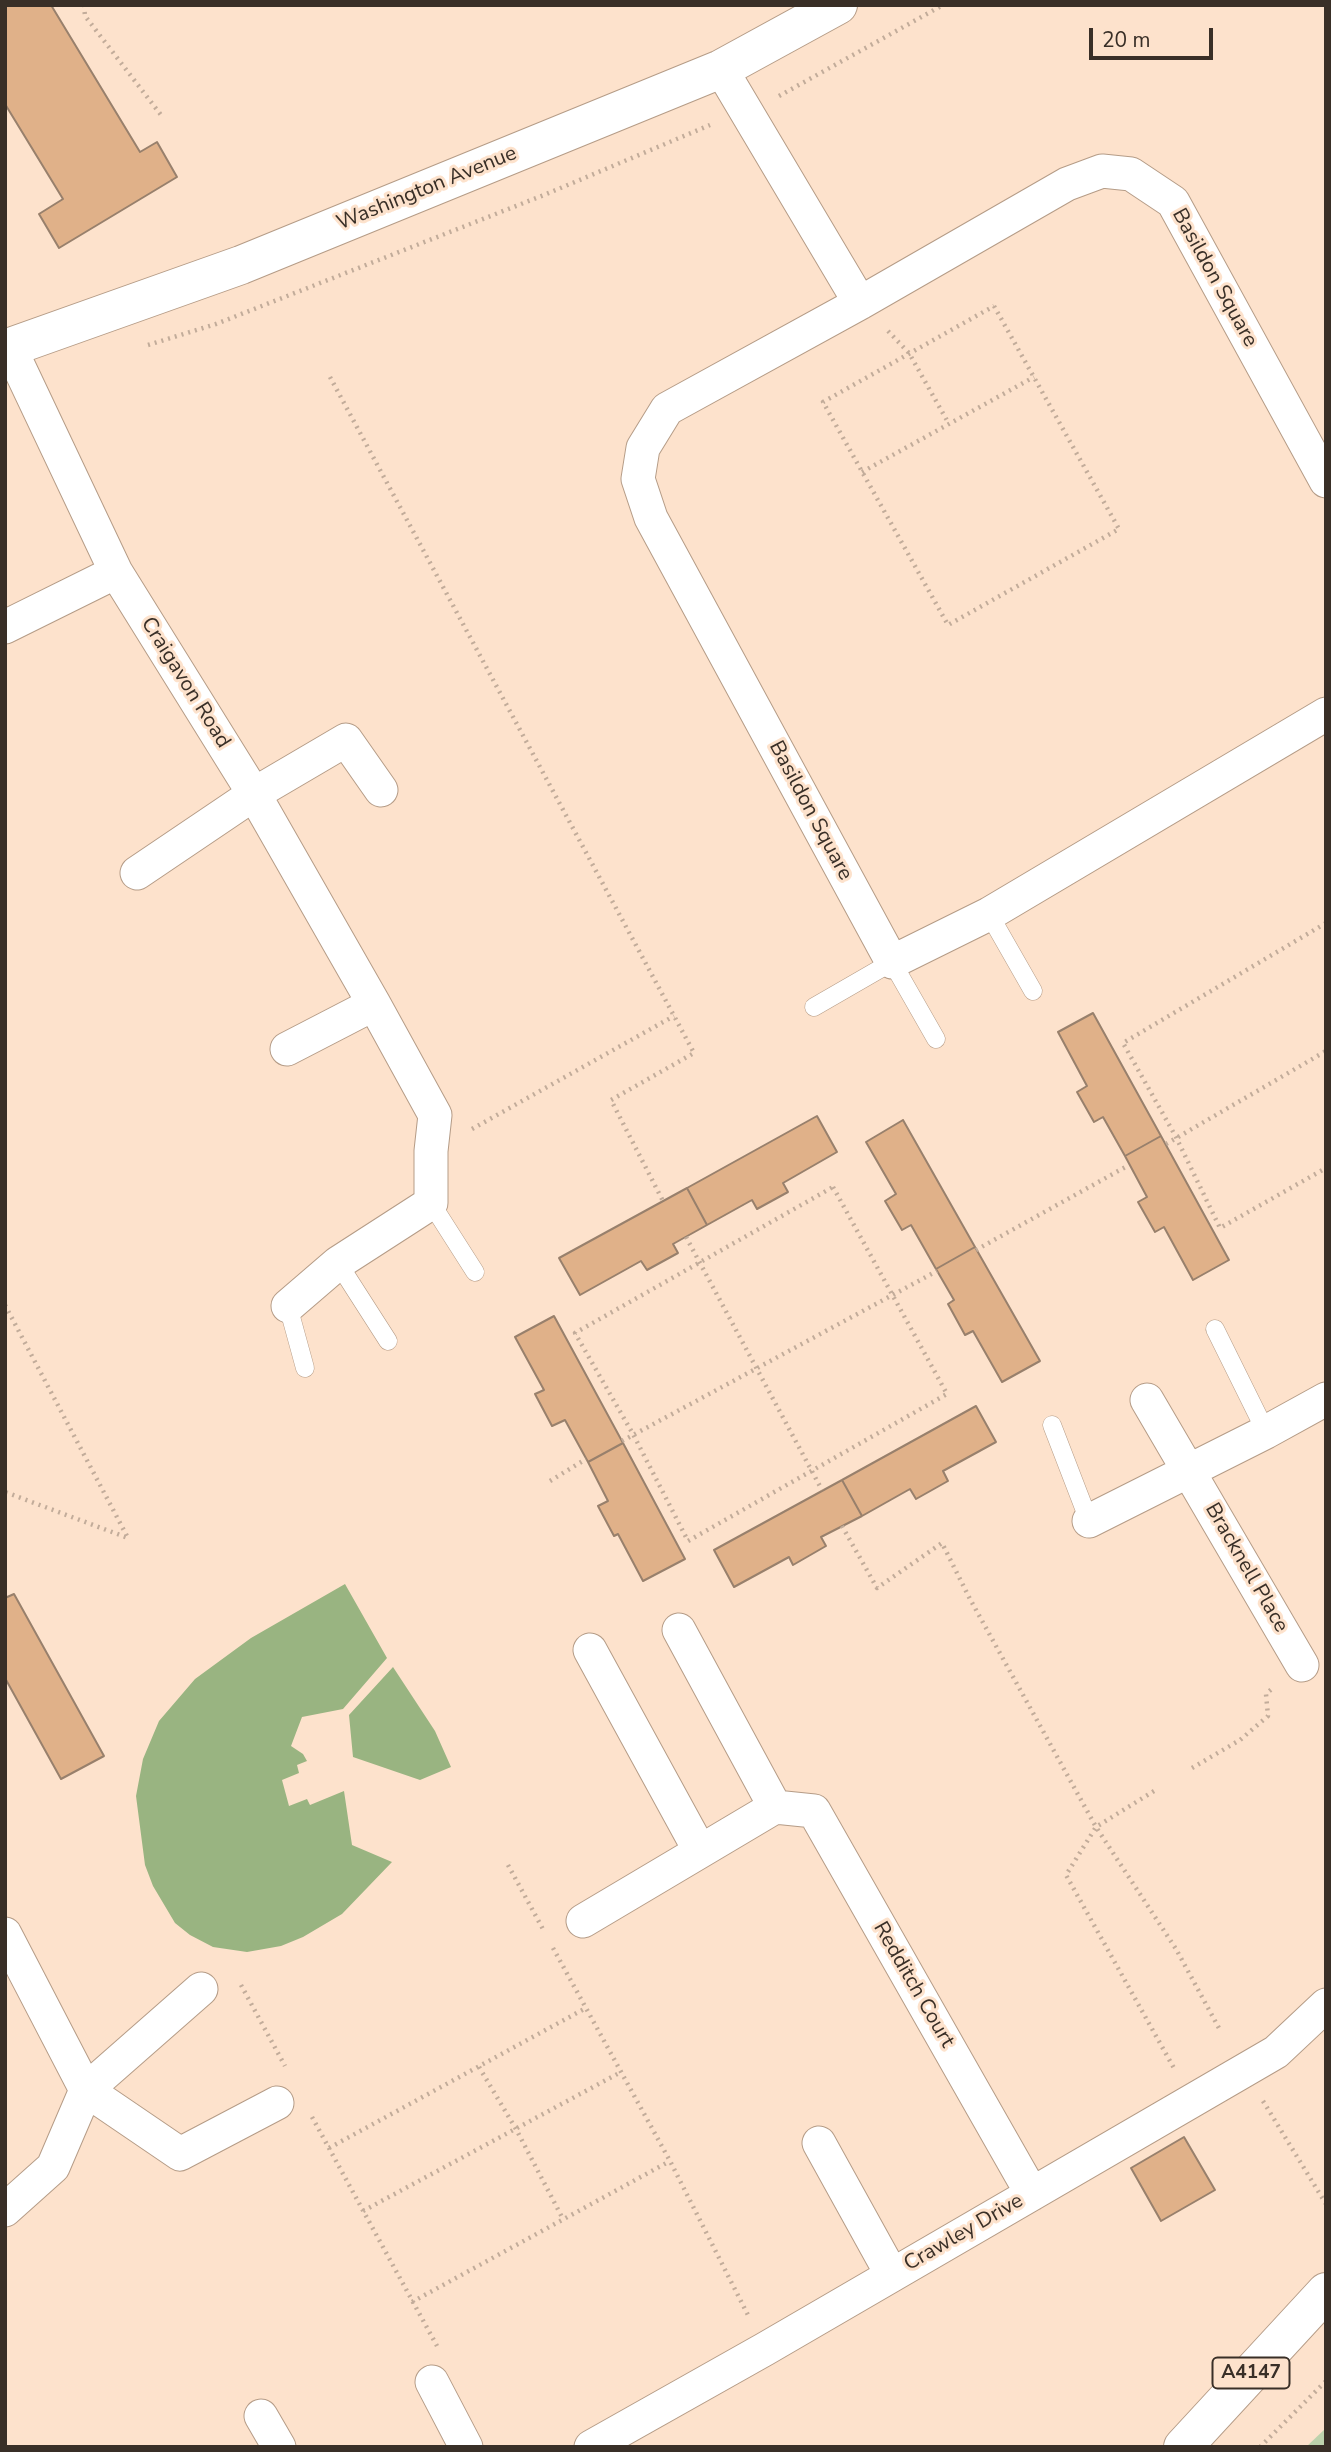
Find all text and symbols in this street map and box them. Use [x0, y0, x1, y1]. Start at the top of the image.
scale bar [1093, 14, 1217, 58]
text: 20 m [1102, 26, 1151, 54]
street label: Washington Avenue [333, 141, 521, 237]
street label: Basildon Square [1166, 204, 1262, 352]
street label: Craigavon Road [135, 613, 235, 753]
street label: Basildon Square [763, 737, 857, 885]
street label: Bracknell Place [1199, 1499, 1293, 1637]
street label: Redditch Court [867, 1918, 959, 2052]
street label: Crawley Drive [900, 2189, 1028, 2277]
road number: A4147 [1212, 2358, 1290, 2388]

